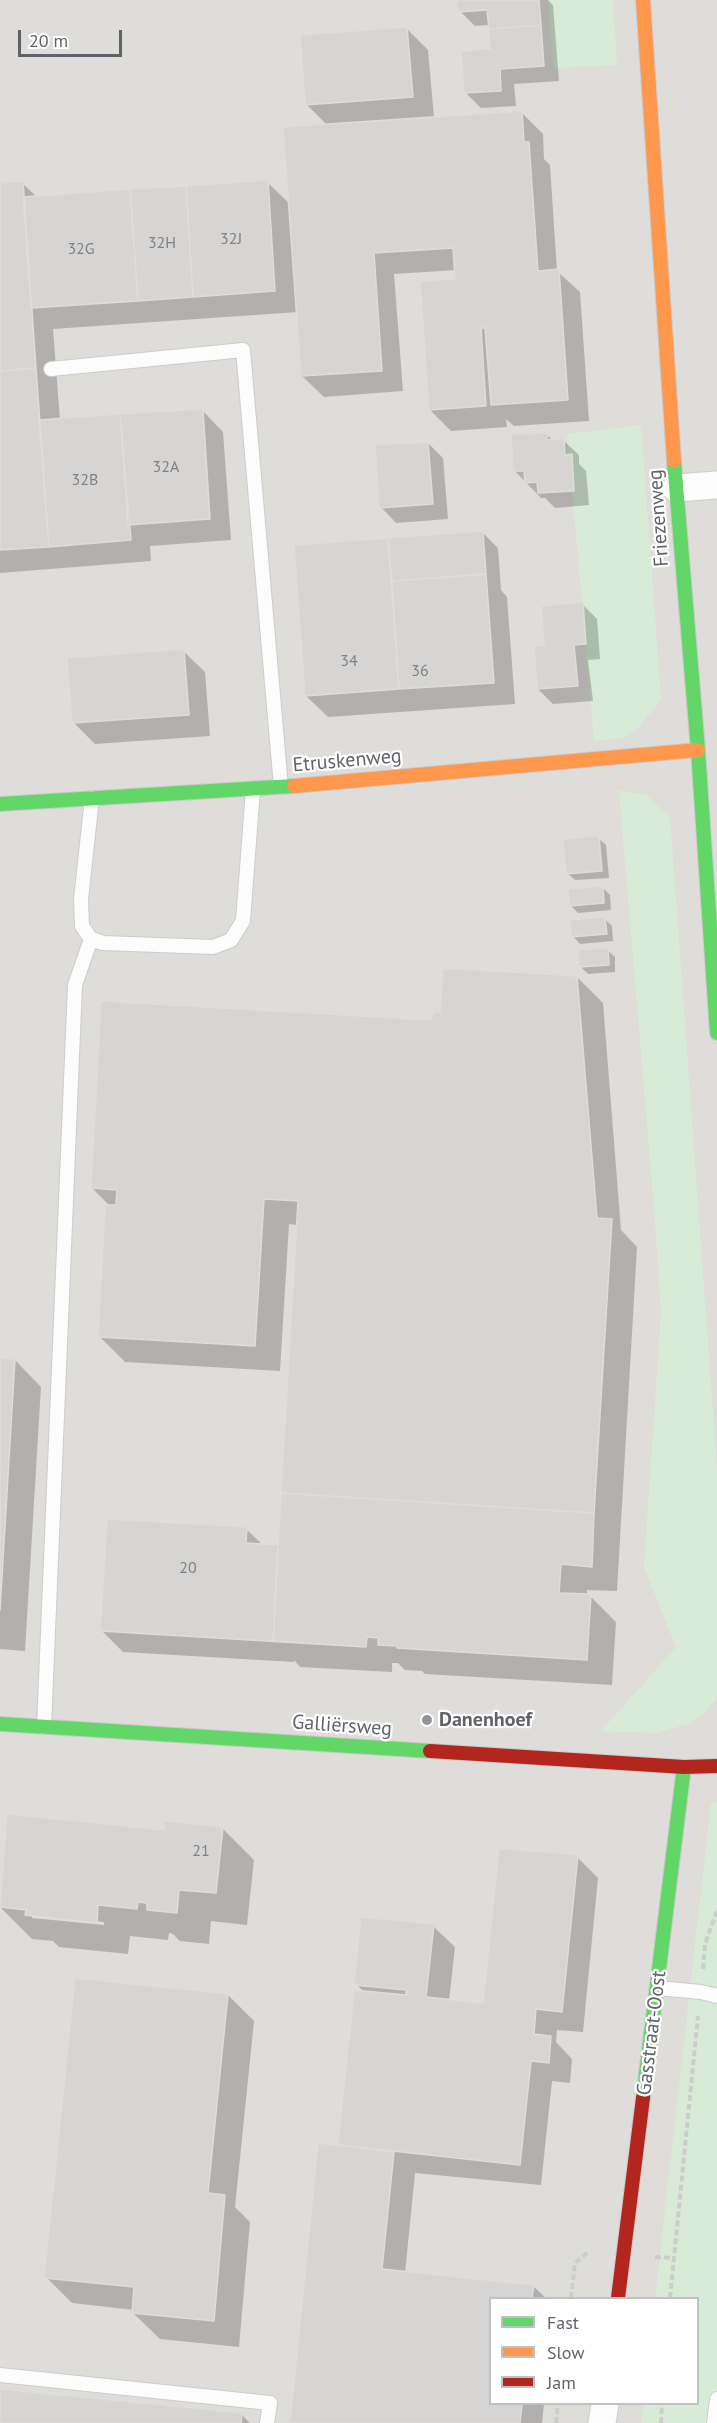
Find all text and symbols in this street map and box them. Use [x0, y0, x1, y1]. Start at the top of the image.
scale bar [21, 18, 124, 56]
text: 20 m [29, 29, 68, 52]
house number: 32J [220, 229, 242, 249]
house number: 32H [148, 233, 176, 253]
house number: 32G [67, 239, 95, 259]
house number: 32A [153, 457, 179, 477]
street label: Friezenweg [644, 469, 674, 567]
house number: 32B [72, 470, 98, 490]
house number: 34 [340, 651, 358, 671]
house number: 36 [411, 661, 429, 681]
street label: Etruskenweg [292, 744, 402, 778]
house number: 20 [179, 1558, 197, 1578]
place label: Danenhoef [439, 1708, 532, 1732]
street label: Galliërsweg [291, 1711, 393, 1741]
marker: Danenhoef [420, 1713, 434, 1727]
house number: 21 [192, 1841, 210, 1861]
street label: Gasstraat-Oost [632, 1969, 672, 2097]
legend [489, 2297, 699, 2405]
text: Fast [547, 2311, 579, 2334]
text: Slow [547, 2341, 585, 2364]
text: Jam [547, 2371, 576, 2394]

